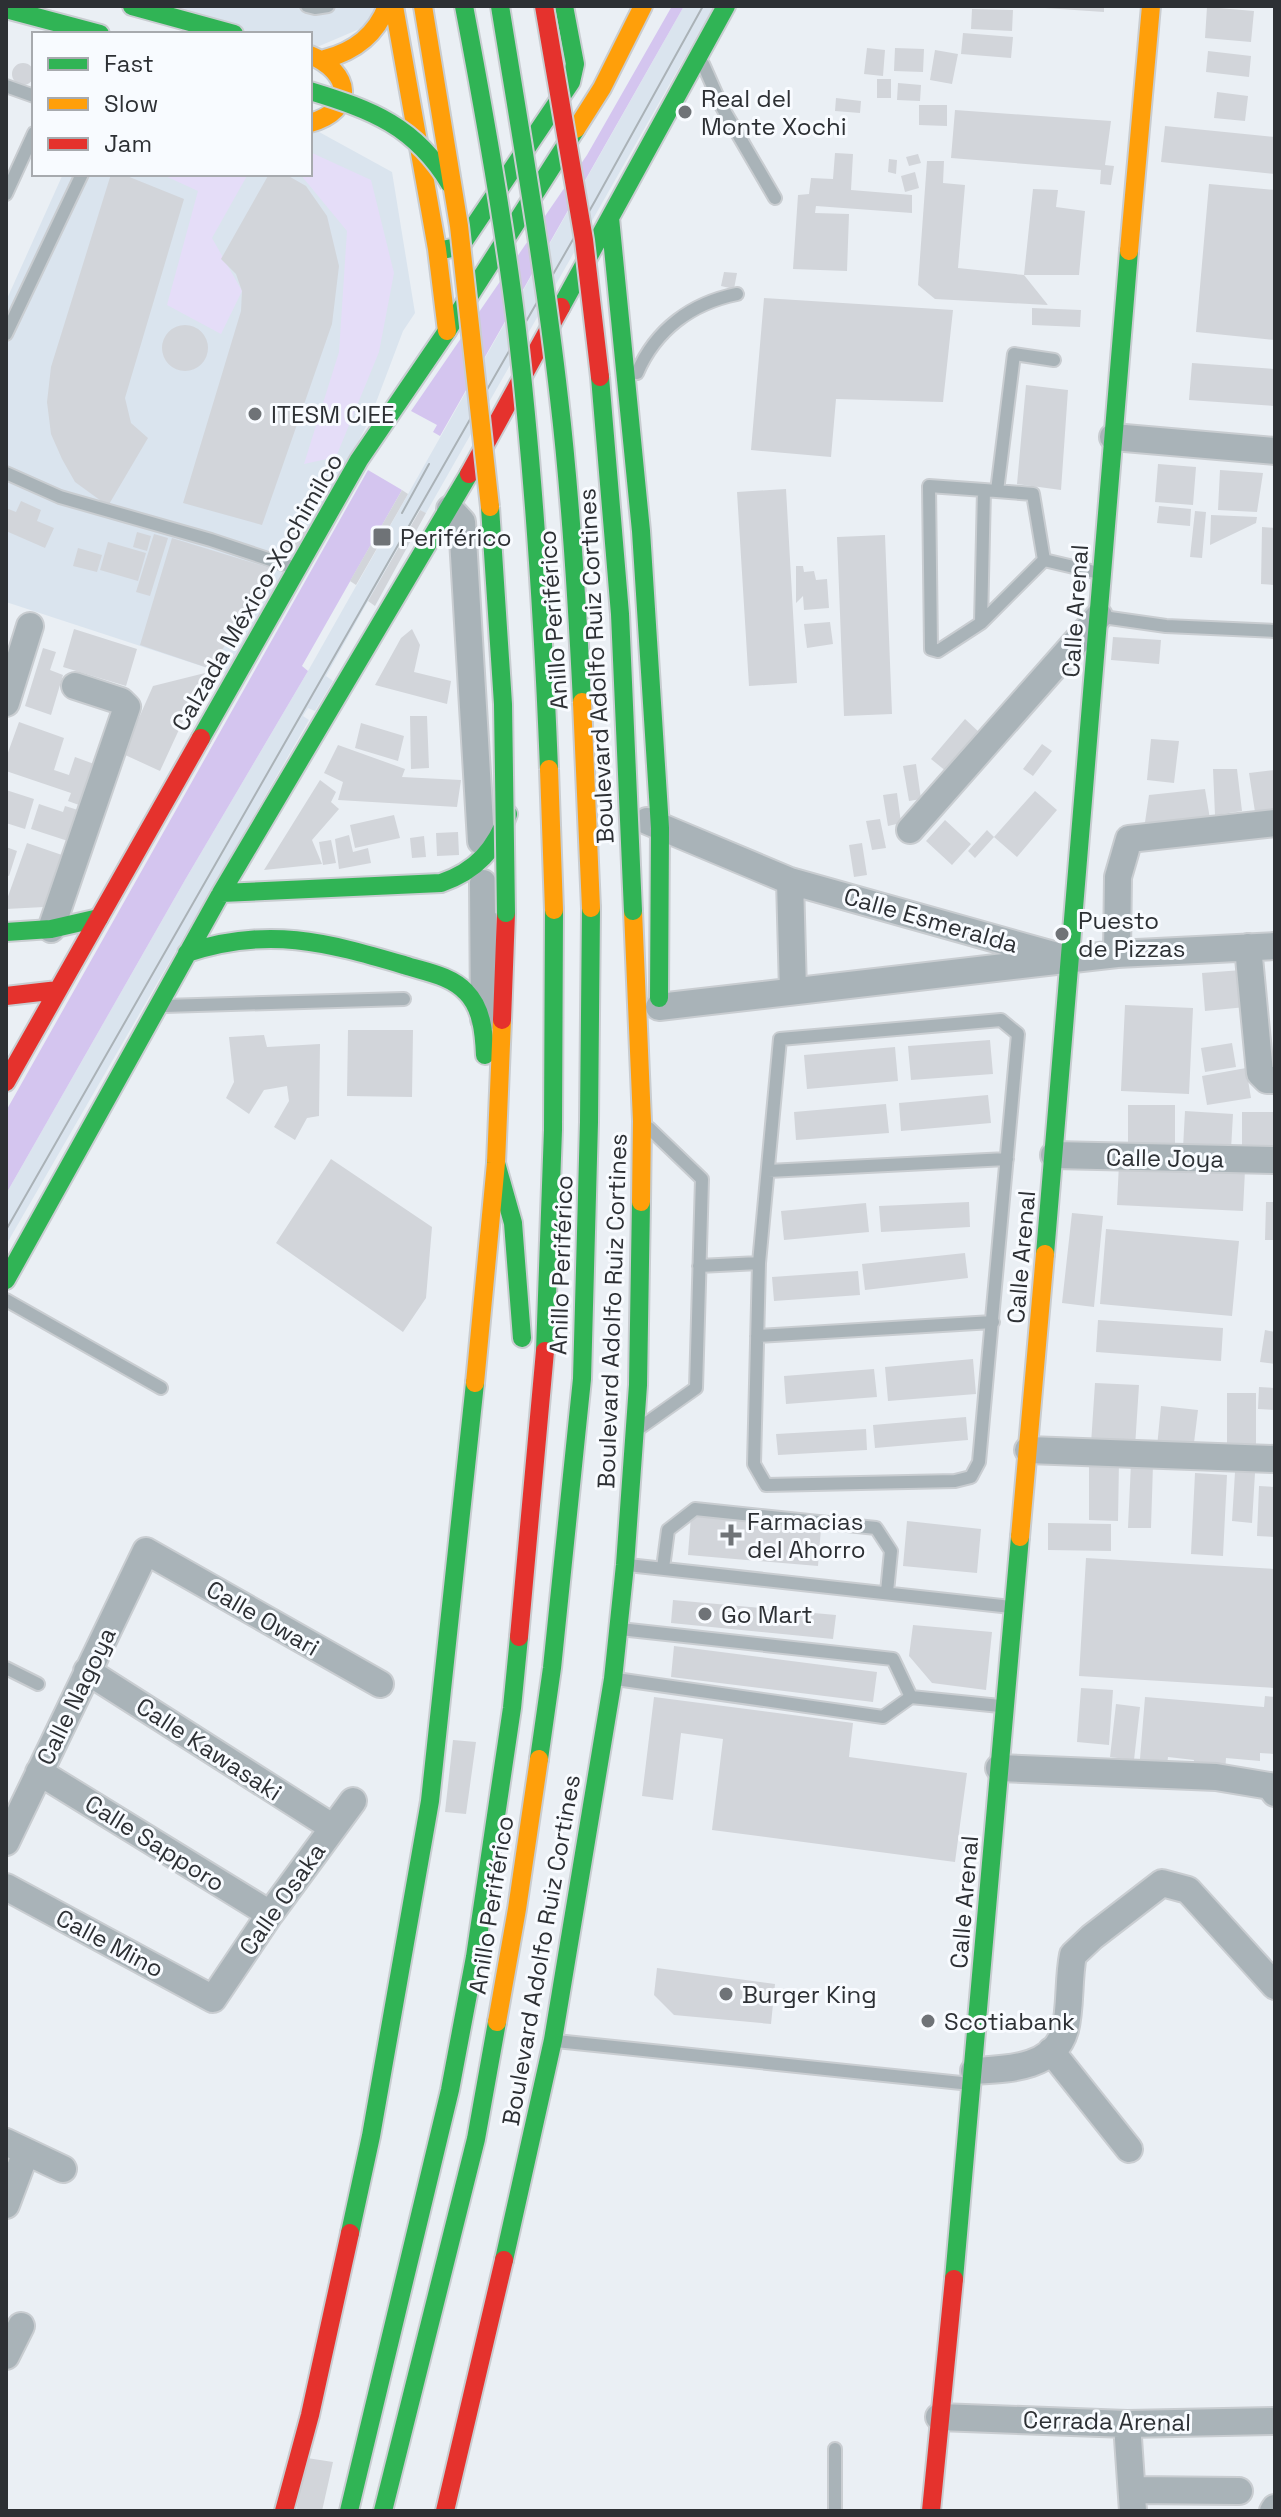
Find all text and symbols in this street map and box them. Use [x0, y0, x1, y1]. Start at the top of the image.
legend [32, 32, 312, 176]
text: Fast [104, 48, 154, 79]
place label: Real del Monte Xochi [701, 83, 847, 142]
text: Slow [104, 88, 158, 119]
marker: Real del Monte Xochi [676, 103, 694, 121]
text: Jam [104, 128, 152, 159]
place label: ITESM CIEE [271, 399, 394, 430]
marker: ITESM CIEE [246, 405, 264, 423]
street label: Calzada México-Xochimilco [165, 447, 349, 737]
street label: Boulevard Adolfo Ruiz Cortines [571, 488, 621, 844]
place label: Periférico [400, 522, 512, 553]
marker: Periférico [371, 526, 393, 548]
street label: Anillo Periférico [531, 529, 575, 711]
street label: Calle Arenal [1055, 543, 1095, 679]
street label: Calle Esmeralda [840, 880, 1022, 960]
place label: Puesto de Pizzas [1078, 905, 1185, 964]
marker: Puesto de Pizzas [1053, 925, 1071, 943]
street label: Boulevard Adolfo Ruiz Cortines [590, 1133, 634, 1489]
street label: Calle Joya [1106, 1141, 1225, 1175]
street label: Anillo Periférico [542, 1175, 580, 1355]
street label: Calle Arenal [1000, 1189, 1042, 1325]
place label: Farmacias del Ahorro [747, 1506, 866, 1565]
marker: Farmacias del Ahorro [722, 1526, 740, 1544]
street label: Calle Owari [201, 1573, 325, 1663]
place label: Go Mart [721, 1599, 813, 1630]
marker: Go Mart [696, 1605, 714, 1623]
street label: Calle Nagoya [29, 1622, 123, 1770]
street label: Calle Kawasaki [130, 1690, 288, 1808]
street label: Boulevard Adolfo Ruiz Cortines [495, 1772, 587, 2128]
street label: Calle Sapporo [79, 1788, 231, 1898]
street label: Anillo Periférico [462, 1814, 520, 1996]
street label: Calle Arenal [943, 1834, 985, 1970]
street label: Calle Osaka [232, 1837, 332, 1961]
street label: Calle Mino [51, 1902, 169, 1984]
place label: Burger King [742, 1979, 877, 2010]
marker: Burger King [717, 1985, 735, 2003]
place label: Scotiabank [944, 2006, 1075, 2037]
marker: Scotiabank [919, 2012, 937, 2030]
street label: Cerrada Arenal [1023, 2404, 1191, 2438]

